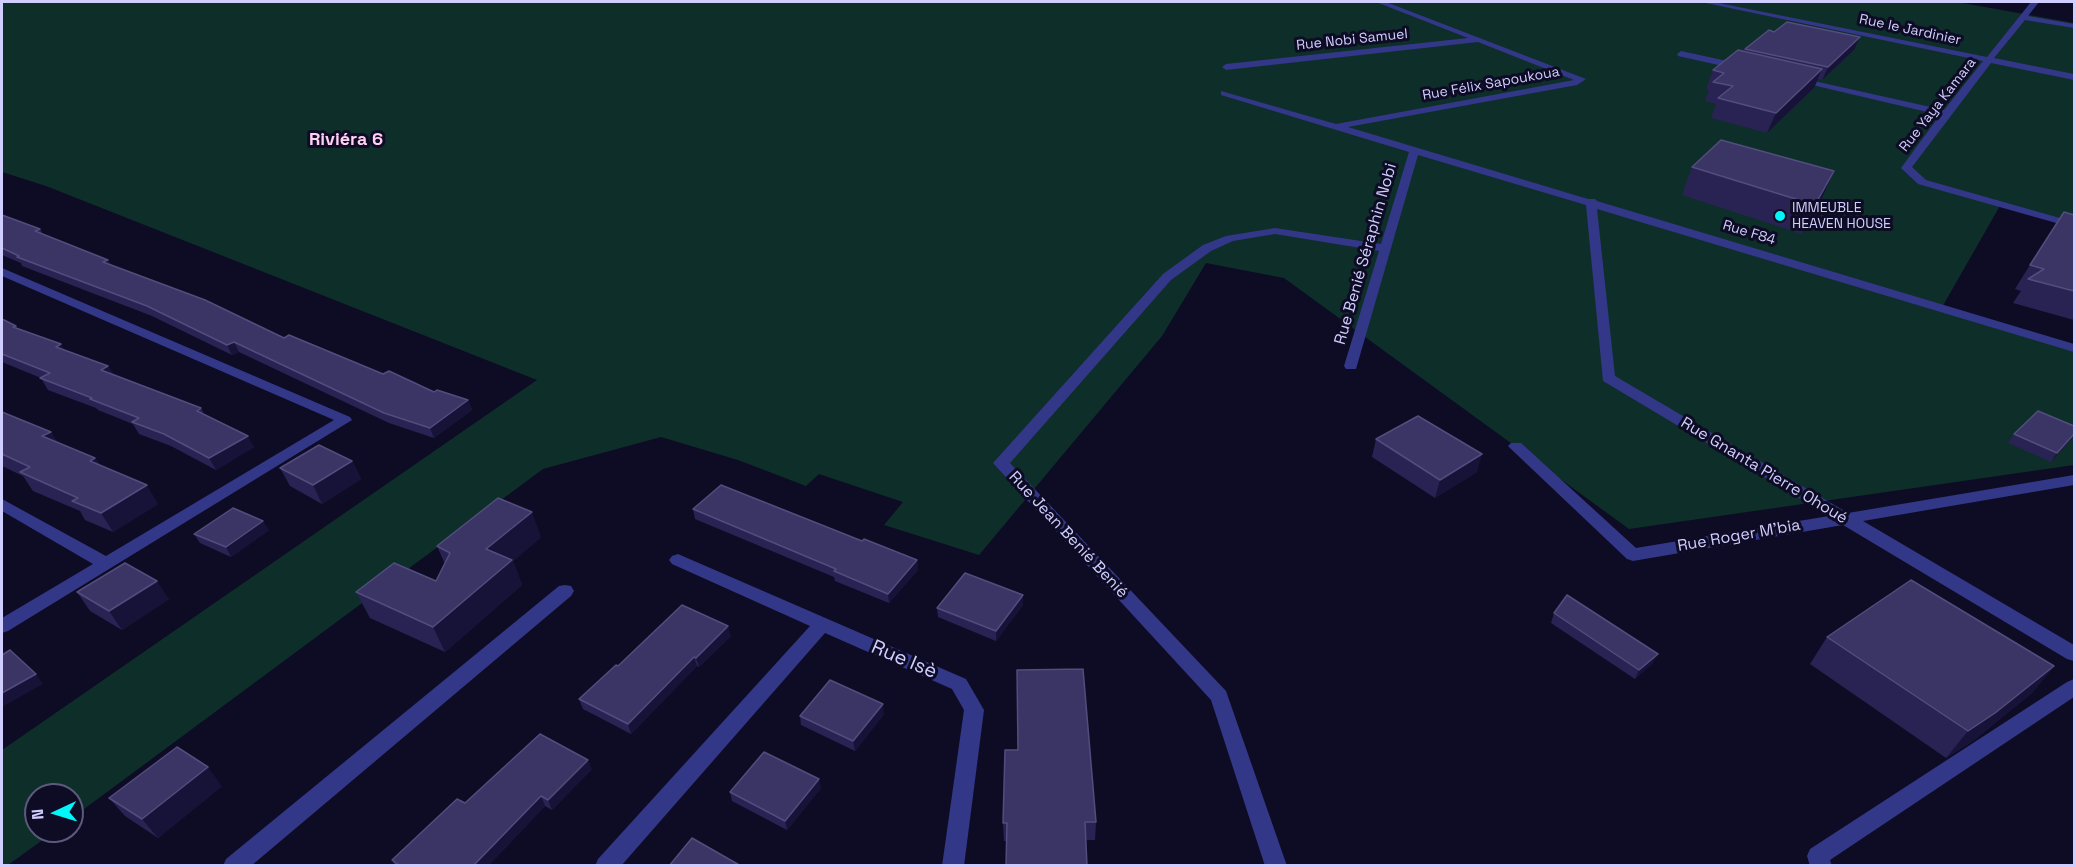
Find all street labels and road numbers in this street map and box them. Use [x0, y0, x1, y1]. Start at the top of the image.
street label: Rue le Jardinier [1858, 11, 1962, 49]
street label: Rue Nobi Samuel [1295, 26, 1409, 54]
street label: Rue Yaya Kamara [1896, 55, 1980, 155]
street label: Rue Félix Sapoukoua [1421, 64, 1561, 104]
street label: Rue Benié Séraphin Nobi [1331, 161, 1401, 347]
street label: Rue F84 [1721, 217, 1777, 249]
street label: Rue Gnanta Pierre Ohoué [1677, 414, 1851, 528]
street label: Rue Jean Benié Benié [1004, 468, 1132, 602]
street label: Rue Roger M'bia [1676, 516, 1802, 556]
street label: Rue Isè [868, 635, 940, 685]

